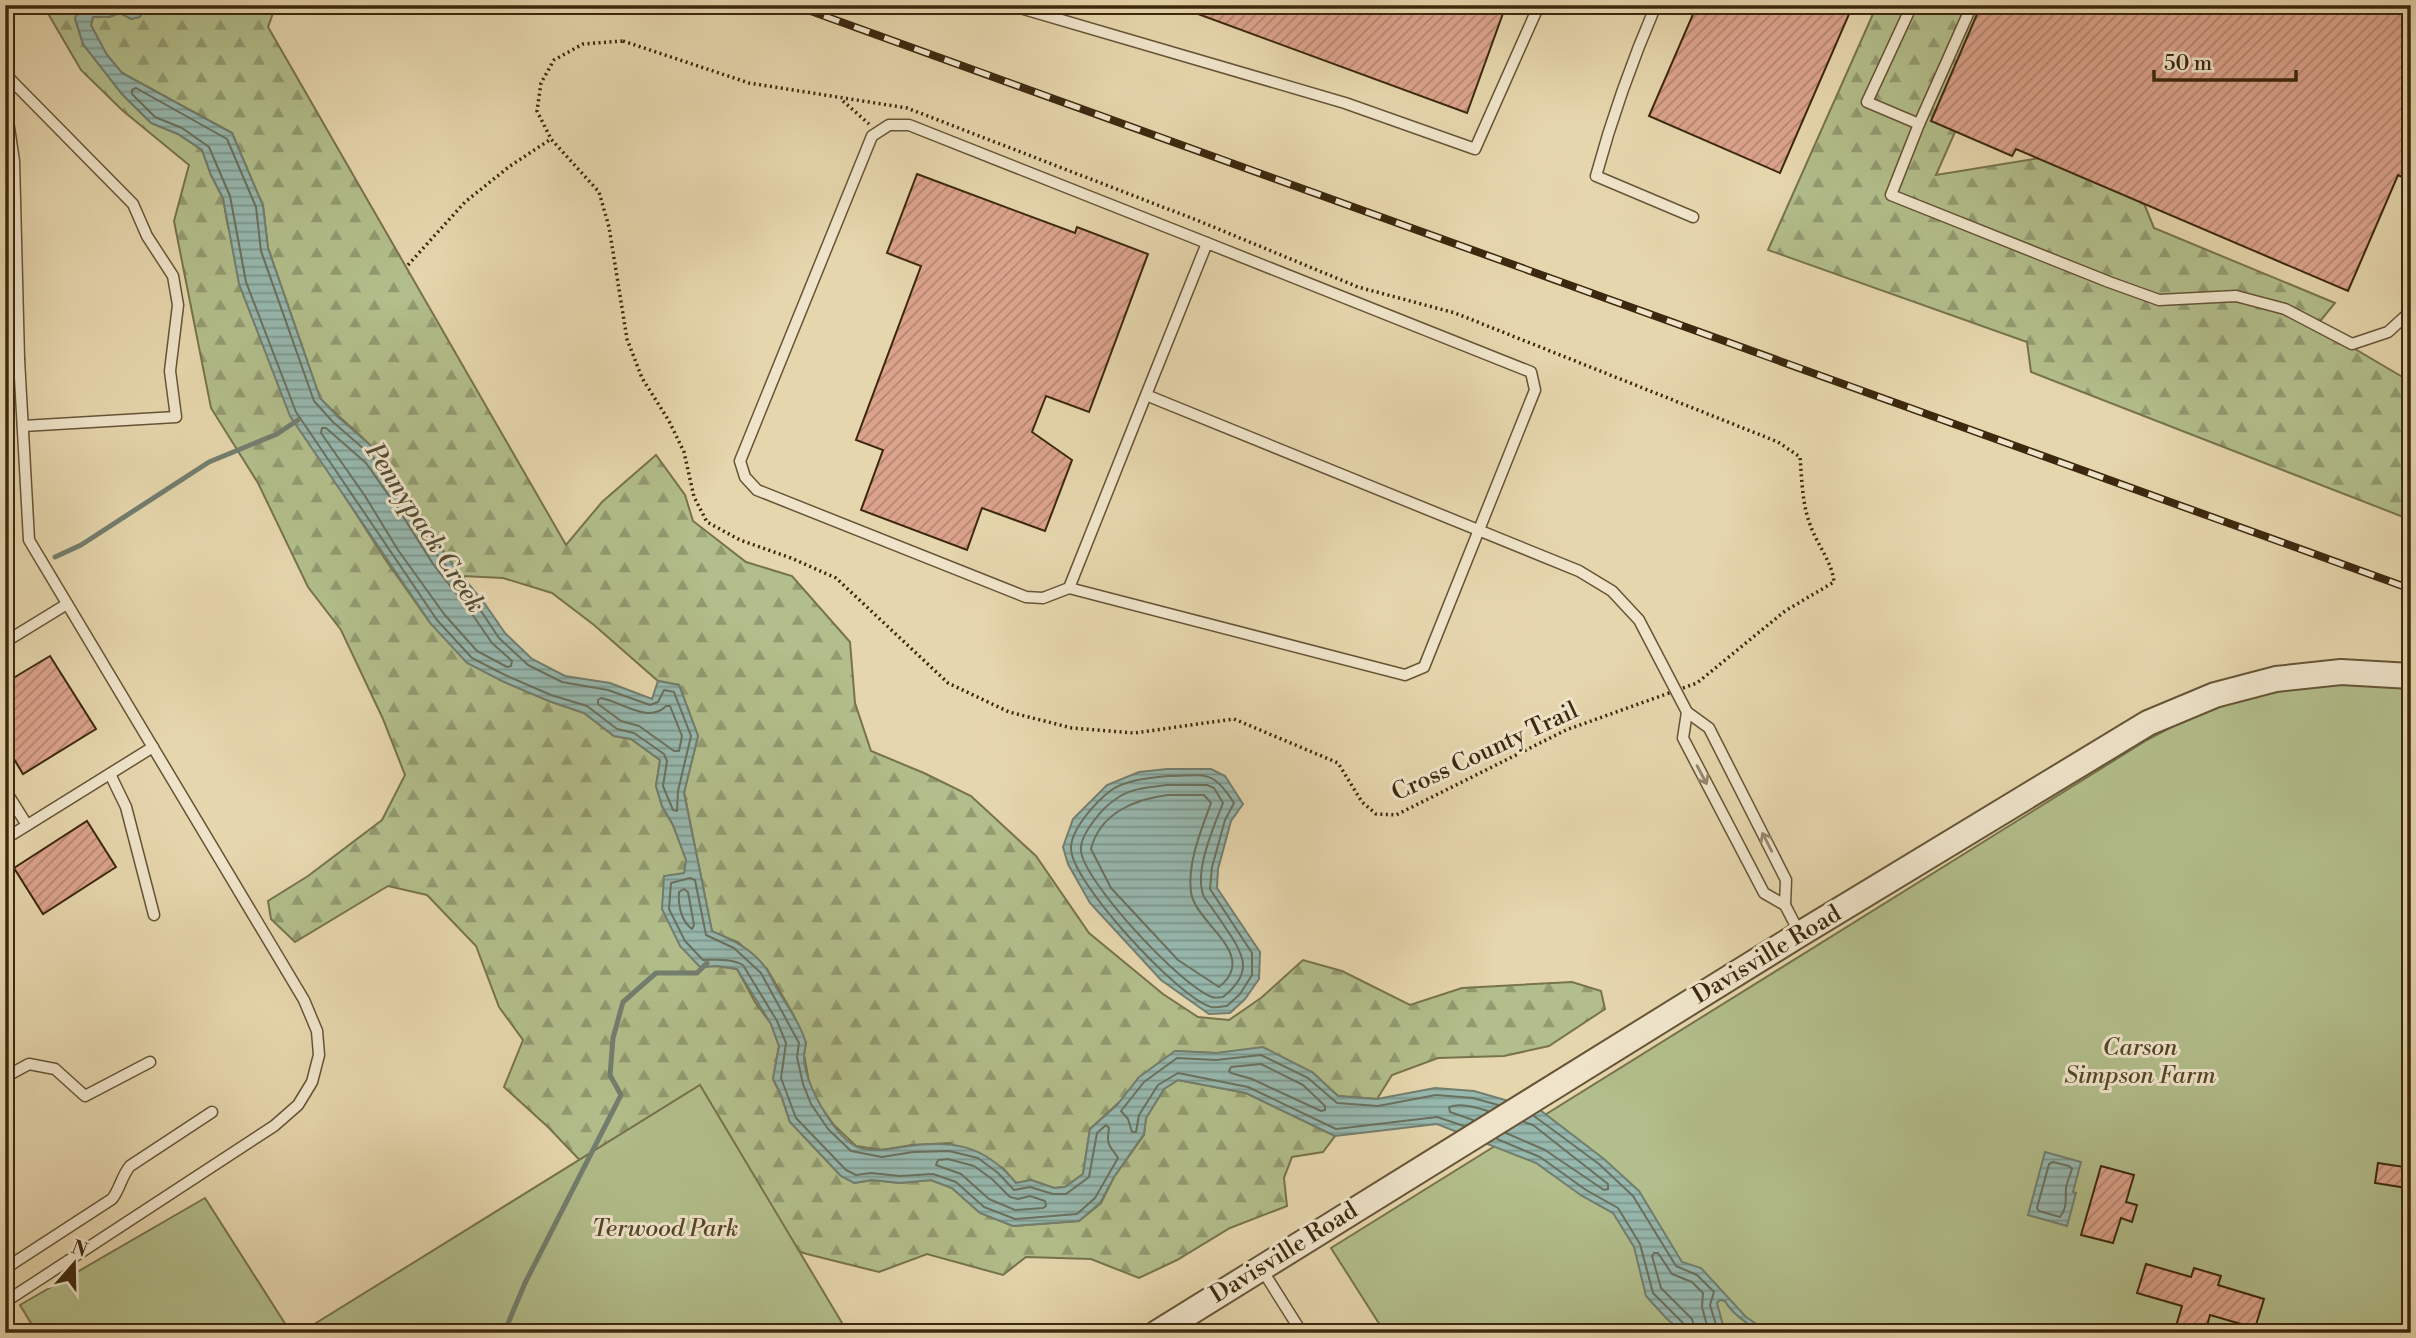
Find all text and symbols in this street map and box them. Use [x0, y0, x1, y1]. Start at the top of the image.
scale bar [2154, 38, 2295, 82]
text: 50 m [2164, 51, 2212, 77]
water label: Pennypack Creek [358, 436, 492, 619]
street label: Cross County Trail [1387, 696, 1583, 808]
one-way arrow [1696, 764, 1710, 785]
one-way arrow [1759, 832, 1773, 853]
street label: Davisville Road [1687, 899, 1847, 1011]
park label: Carson Simpson Farm [2064, 1033, 2216, 1091]
street label: Davisville Road [1205, 1196, 1364, 1310]
park label: Terwood Park [592, 1214, 738, 1244]
north arrow [38, 1230, 108, 1300]
text: N [68, 1235, 91, 1263]

